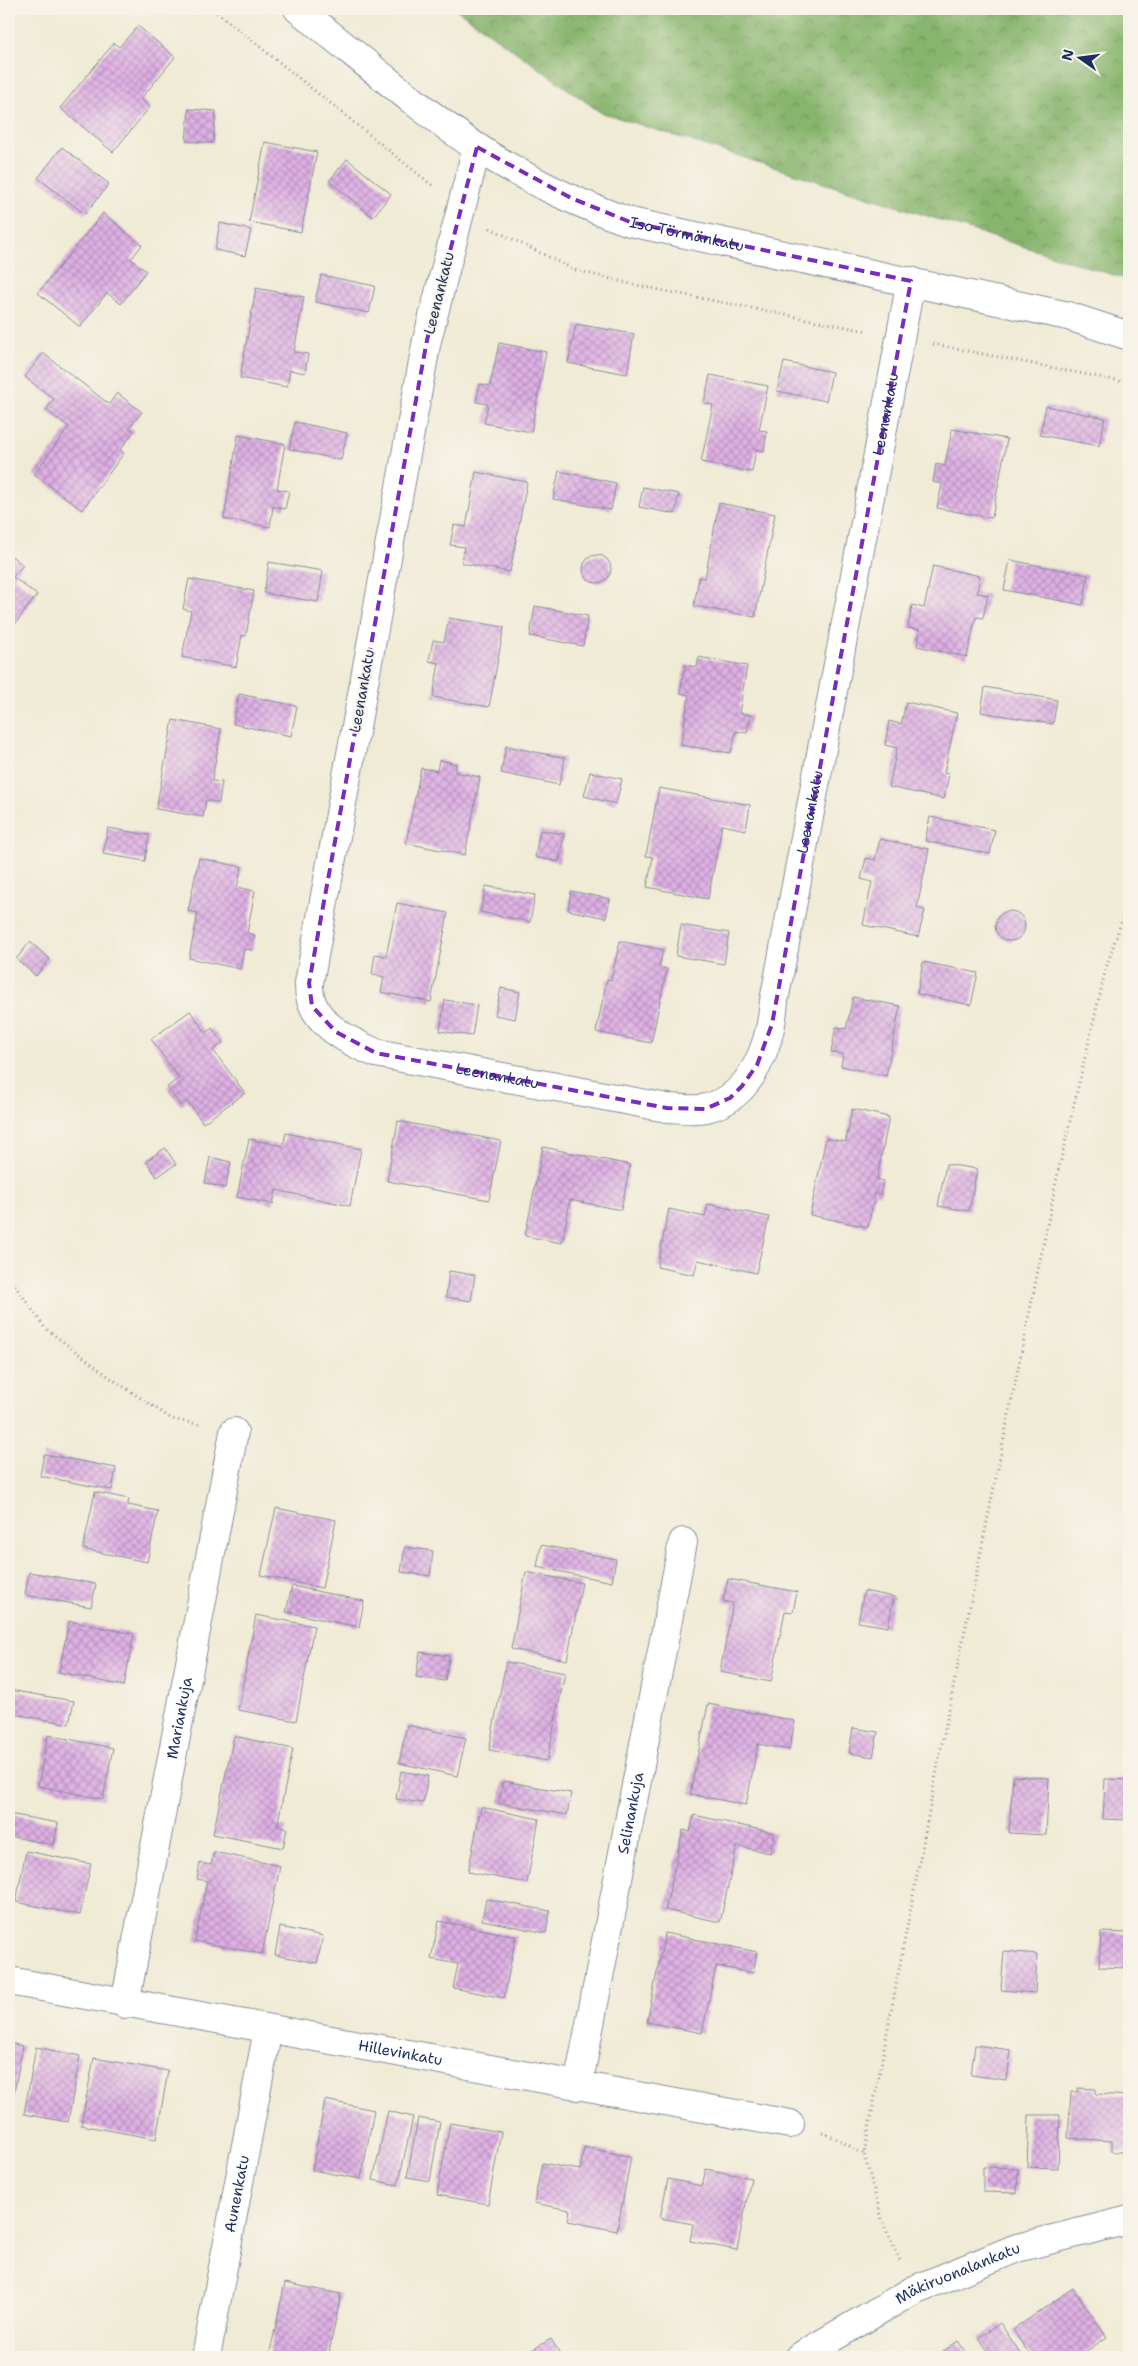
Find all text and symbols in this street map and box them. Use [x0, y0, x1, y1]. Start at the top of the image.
north arrow [1056, 32, 1106, 82]
text: N [1057, 47, 1077, 62]
street label: Iso-Törmänkatu [628, 212, 746, 256]
street label: Leenankatu [419, 250, 459, 336]
street label: Leenankatu [868, 371, 903, 458]
street label: Leenankatu [345, 648, 379, 734]
street label: Leenankatu [792, 769, 828, 855]
street label: Leenankatu [454, 1058, 541, 1094]
street label: Mariankuja [162, 1675, 197, 1761]
street label: Selinankuja [613, 1770, 648, 1856]
street label: Hillevinkatu [357, 2035, 444, 2070]
street label: Aunenkatu [220, 2154, 254, 2234]
street label: Mäkiruonalankatu [892, 2238, 1023, 2309]

